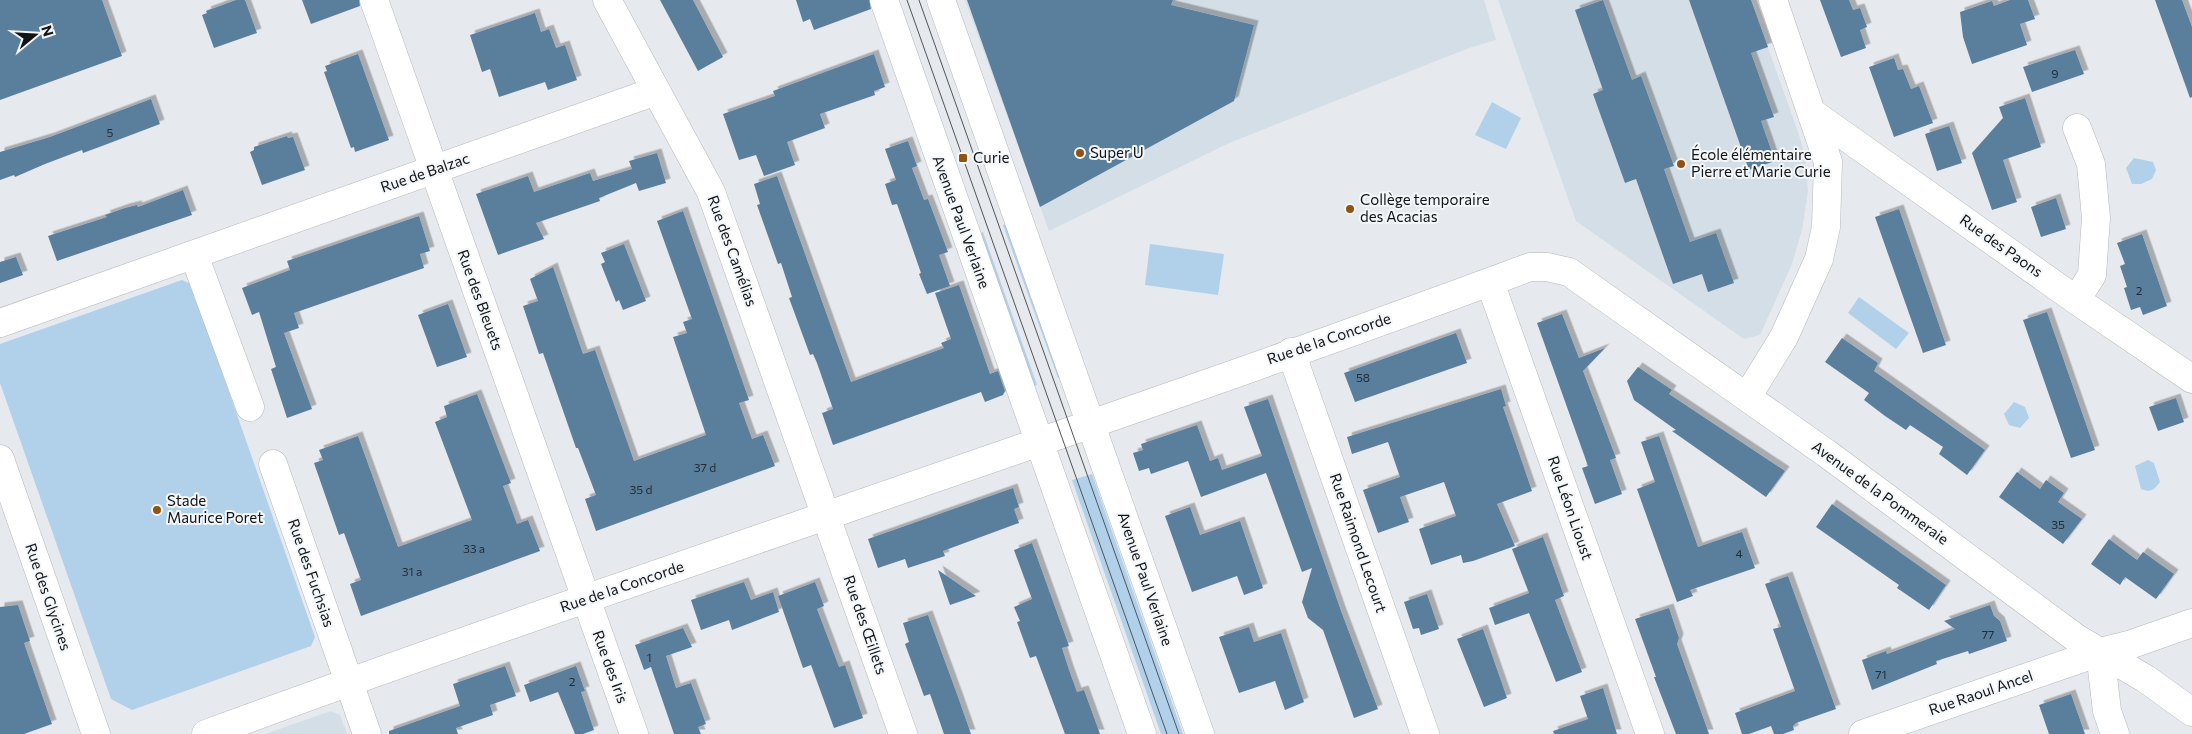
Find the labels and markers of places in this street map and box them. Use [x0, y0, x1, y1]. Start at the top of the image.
place label: Super U [1090, 143, 1144, 161]
place label: École élémentaire Pierre et Marie Curie [1691, 144, 1831, 180]
marker: Super U [1074, 147, 1086, 159]
place label: Curie [973, 148, 1009, 166]
marker: Curie [957, 152, 969, 164]
marker: École élémentaire Pierre et Marie Curie [1675, 158, 1687, 170]
place label: Collège temporaire des Acacias [1360, 190, 1490, 225]
marker: Collège temporaire des Acacias [1344, 203, 1356, 215]
place label: Stade Maurice Poret [167, 491, 263, 526]
marker: Stade Maurice Poret [151, 504, 163, 516]

